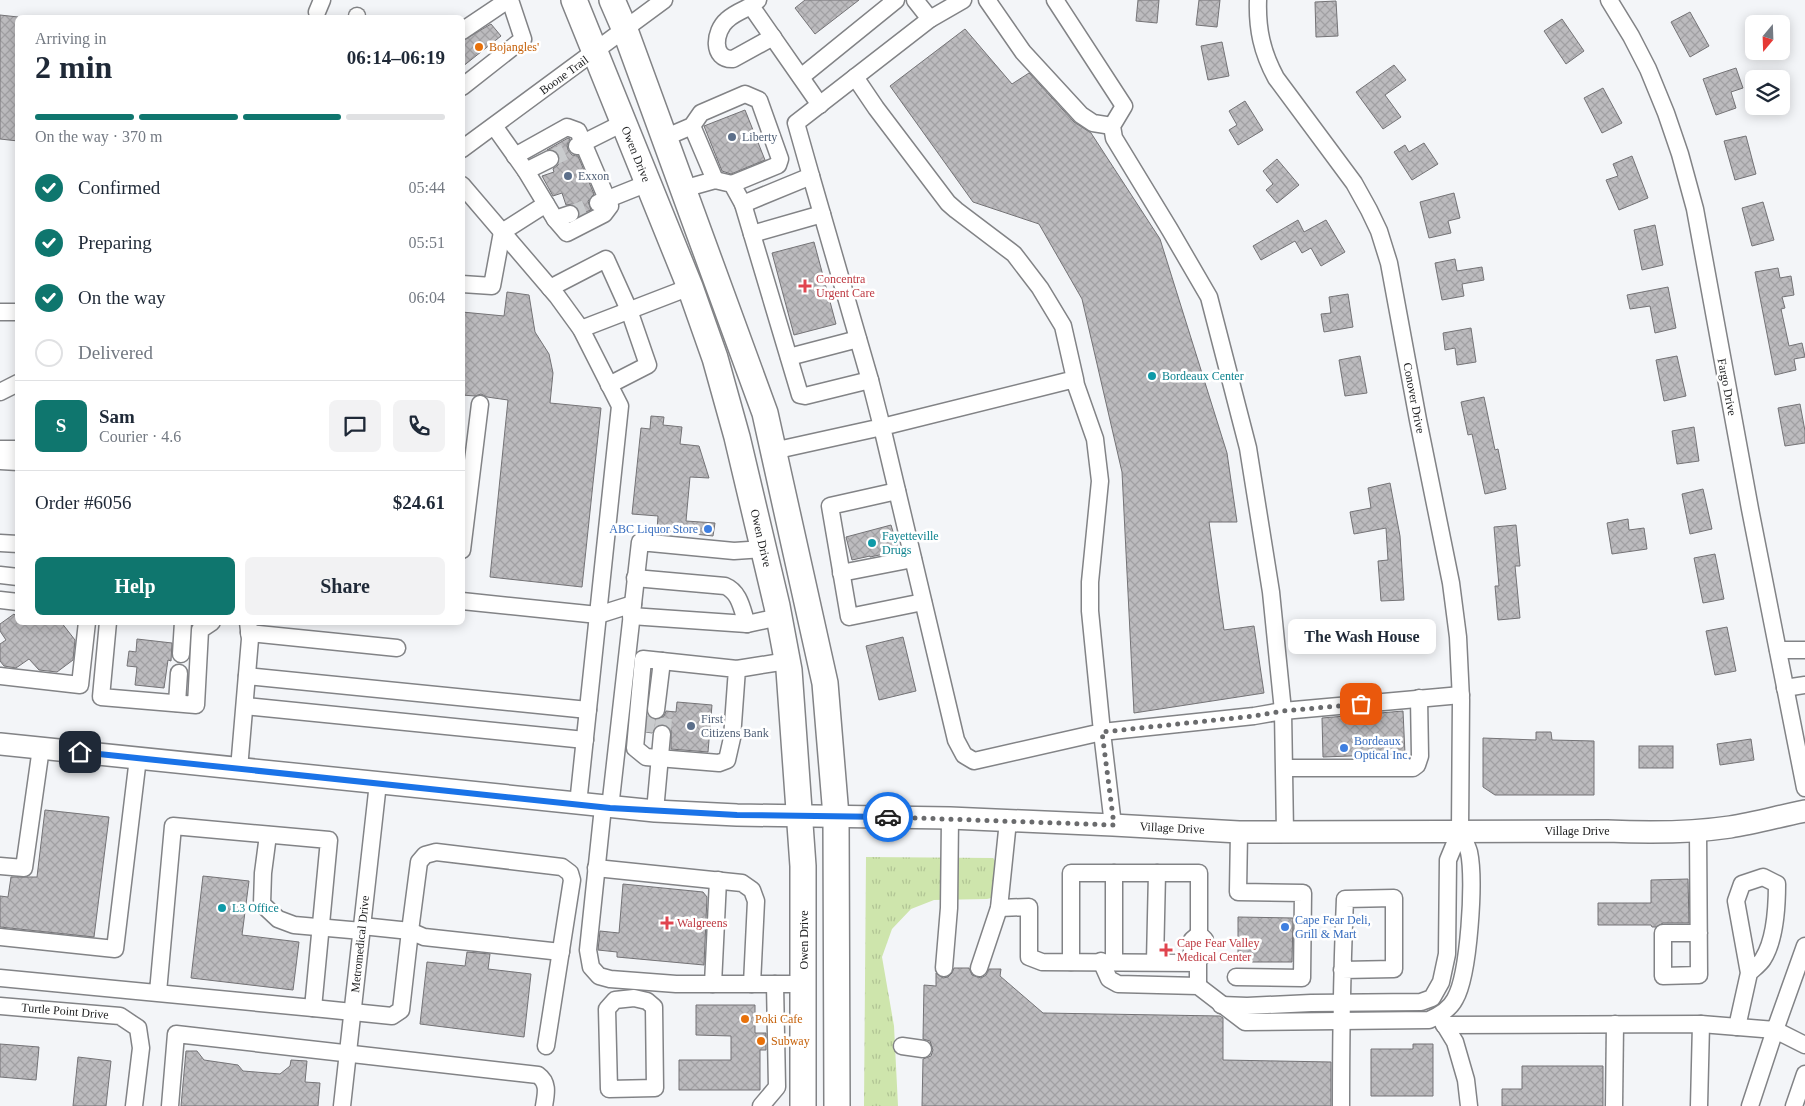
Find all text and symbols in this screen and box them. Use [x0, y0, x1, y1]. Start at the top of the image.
north arrow [1745, 15, 1790, 60]
map controls [1745, 15, 1790, 115]
text: Arriving in [35, 30, 107, 47]
place label: Bojangles' [489, 40, 539, 54]
marker: Bojangles' [473, 41, 485, 53]
text: 06:14–06:19 [347, 47, 445, 68]
text: 2 min [35, 49, 112, 85]
street label: Boone Trail [537, 52, 592, 97]
button: layers [1745, 70, 1790, 115]
street label: Owen Drive [618, 124, 654, 184]
text: On the way · 370 m [35, 128, 163, 145]
place label: Liberty [742, 130, 777, 144]
marker: Liberty [726, 131, 738, 143]
place label: Exxon [578, 169, 609, 183]
marker: Exxon [562, 170, 574, 182]
icon: check [35, 174, 63, 202]
text: Confirmed [78, 177, 160, 198]
text: 05:44 [409, 179, 445, 196]
icon: check [35, 229, 63, 257]
text: Preparing [78, 232, 152, 253]
text: 05:51 [409, 234, 445, 251]
place label: Concentra Urgent Care [816, 272, 875, 300]
marker: Concentra Urgent Care [798, 279, 812, 293]
icon: check [35, 284, 63, 312]
text: On the way [78, 287, 166, 308]
text: 06:04 [409, 289, 445, 306]
text: Delivered [78, 342, 153, 363]
street label: Fargo Drive [1715, 357, 1739, 417]
street label: Conover Drive [1400, 361, 1428, 435]
place label: Bordeaux Center [1162, 369, 1244, 383]
marker: Bordeaux Center [1146, 370, 1158, 382]
button: chat [329, 400, 381, 452]
button: phone [393, 400, 445, 452]
text: Sam [99, 406, 135, 427]
text: S [56, 415, 66, 436]
text: Courier · 4.6 [99, 428, 181, 445]
text: Order #6056 [35, 492, 132, 513]
text: $24.61 [393, 492, 445, 513]
street label: Owen Drive [748, 508, 774, 568]
place label: ABC Liquor Store [609, 522, 698, 536]
marker: ABC Liquor Store [702, 523, 714, 535]
place label: Fayetteville Drugs [882, 529, 939, 557]
marker: Fayetteville Drugs [866, 537, 878, 549]
button: Help [35, 557, 235, 615]
button: Share [245, 557, 445, 615]
callout: The Wash House [1287, 619, 1435, 654]
text: The Wash House [1304, 628, 1420, 645]
pin [1340, 683, 1382, 725]
icon: bag [1347, 690, 1375, 718]
place label: First Citizens Bank [701, 712, 769, 740]
marker: First Citizens Bank [685, 720, 697, 732]
pin [59, 731, 101, 773]
place label: Bordeaux Optical Inc. [1354, 734, 1411, 762]
icon: home [66, 738, 94, 766]
marker: Bordeaux Optical Inc. [1338, 742, 1350, 754]
courier [863, 792, 913, 842]
icon: car [874, 803, 902, 831]
street label: Village Drive [1139, 819, 1205, 837]
street label: Village Drive [1545, 824, 1609, 838]
street label: Metromedical Drive [348, 895, 372, 993]
place label: L3 Office [232, 901, 279, 915]
marker: L3 Office [216, 902, 228, 914]
street label: Owen Drive [797, 911, 811, 969]
place label: Cape Fear Deli, Grill & Mart [1295, 913, 1371, 941]
place label: Walgreens [677, 916, 728, 930]
marker: Walgreens [661, 917, 673, 929]
marker: Cape Fear Deli, Grill & Mart [1279, 921, 1291, 933]
place label: Cape Fear Valley Medical Center [1177, 936, 1259, 964]
marker: Cape Fear Valley Medical Center [1159, 943, 1173, 957]
street label: Turtle Point Drive [21, 1000, 109, 1022]
place label: Poki Cafe [755, 1012, 803, 1026]
marker: Poki Cafe [739, 1013, 751, 1025]
place label: Subway [771, 1034, 810, 1048]
marker: Subway [755, 1035, 767, 1047]

